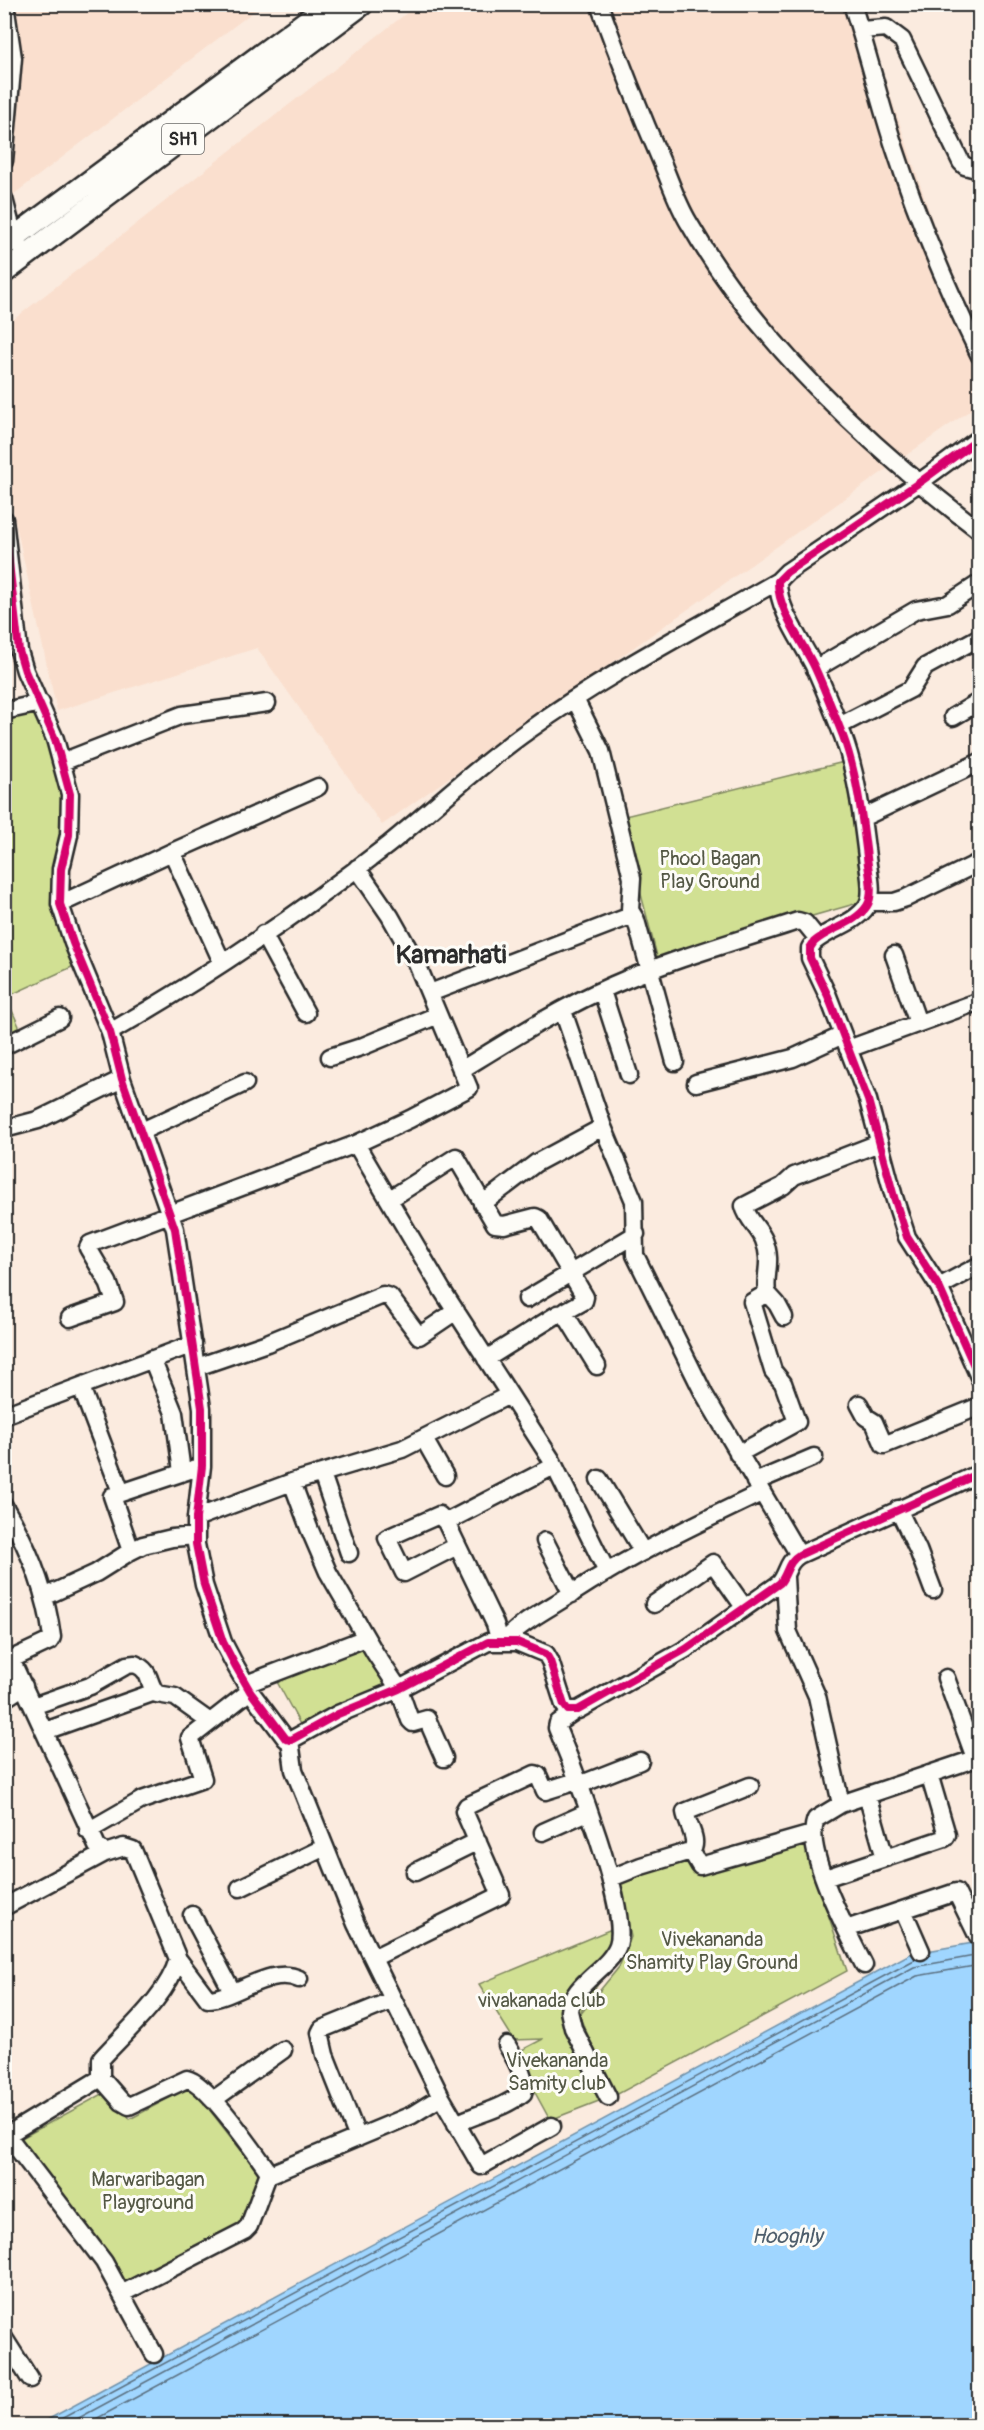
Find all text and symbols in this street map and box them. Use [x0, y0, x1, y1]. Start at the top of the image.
road number: SH1 [162, 124, 204, 154]
park label: Phool Bagan Play Ground [659, 846, 761, 894]
district label: Kamarhati [396, 939, 507, 971]
park label: Vivekananda Shamity Play Ground [626, 1927, 798, 1975]
park label: vivakanada club [477, 1988, 606, 2013]
park label: Vivekananda Samity club [506, 2048, 608, 2096]
park label: Marwaribagan Playground [91, 2167, 205, 2215]
water label: Hooghly [752, 2223, 825, 2250]

